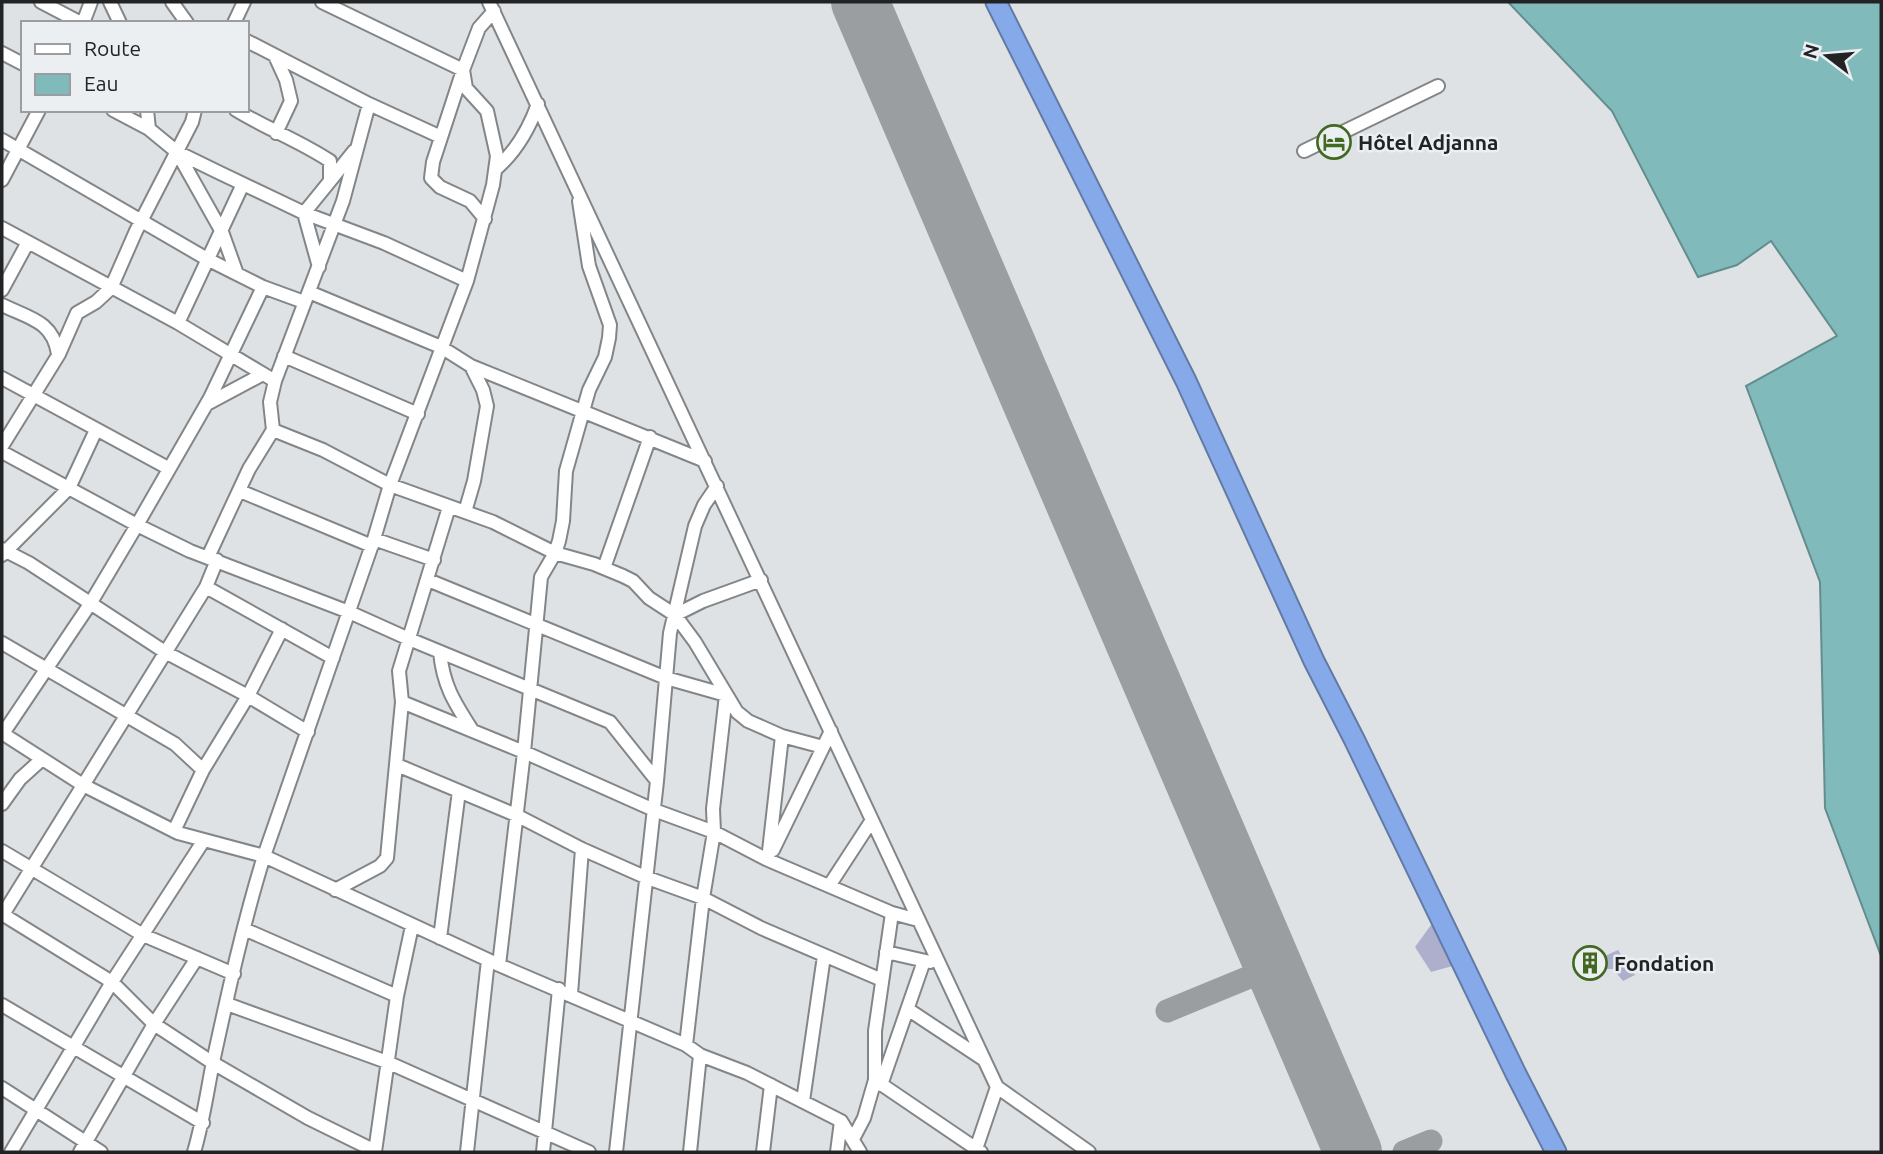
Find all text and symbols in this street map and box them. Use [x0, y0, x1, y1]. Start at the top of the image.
legend [21, 21, 248, 112]
north arrow [1792, 21, 1862, 91]
text: Route [84, 36, 141, 60]
text: N [1798, 41, 1823, 61]
text: Eau [84, 71, 119, 95]
hotel icon: Hôtel Adjanna [1315, 123, 1353, 161]
place label: Hôtel Adjanna [1358, 130, 1498, 154]
building icon: Fondation [1571, 944, 1609, 982]
place label: Fondation [1614, 951, 1714, 975]

